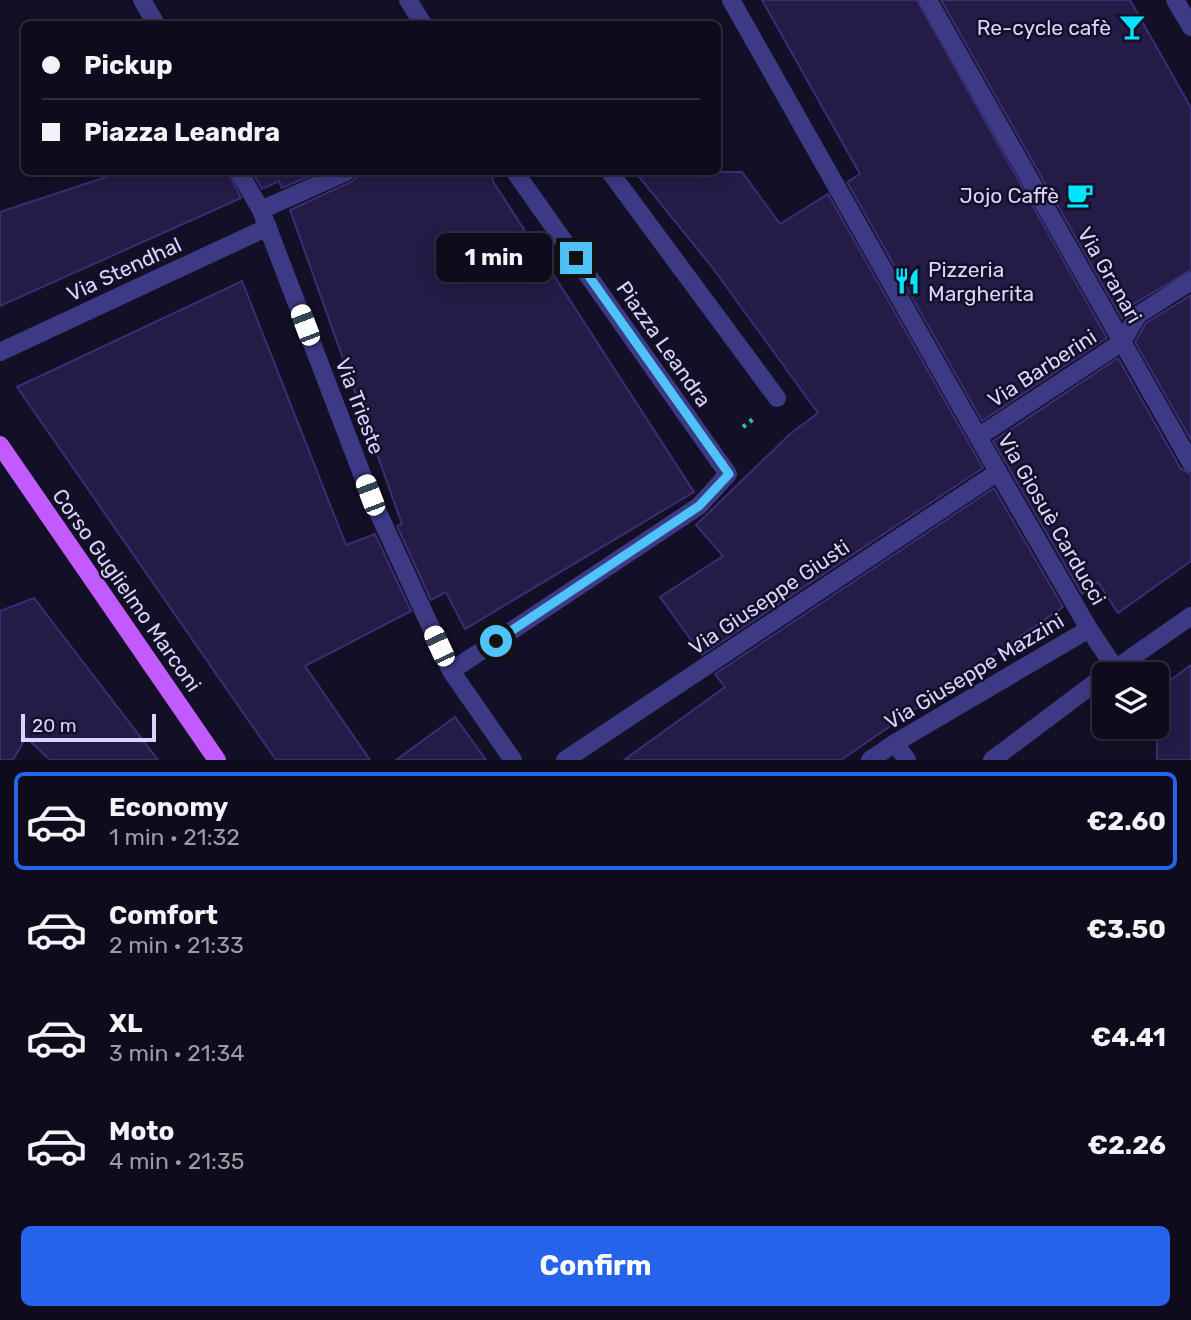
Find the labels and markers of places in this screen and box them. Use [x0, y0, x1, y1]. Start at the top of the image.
bar icon: Re-cycle cafè [1117, 12, 1147, 42]
place label: Re-cycle cafè [977, 15, 1111, 40]
cafe icon: Jojo Caffè [1065, 180, 1095, 210]
place label: Jojo Caffè [960, 183, 1059, 208]
place label: Pizzeria Margherita [928, 257, 1034, 306]
restaurant icon: Pizzeria Margherita [892, 266, 922, 296]

